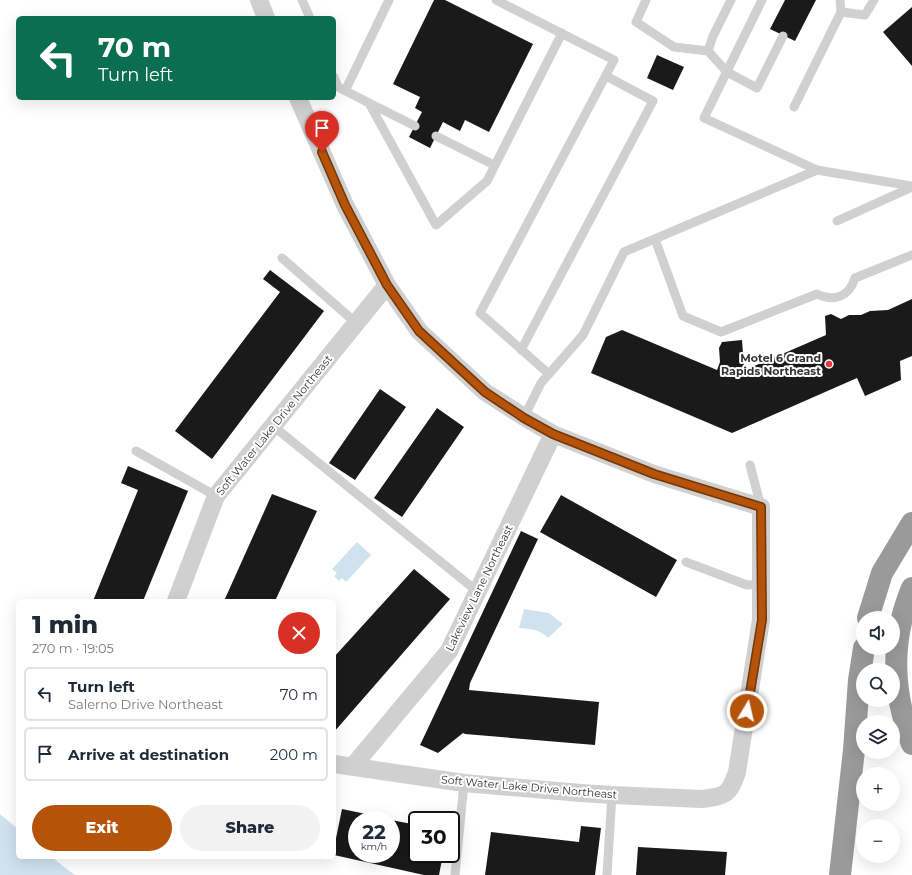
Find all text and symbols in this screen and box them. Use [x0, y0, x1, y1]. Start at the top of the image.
text: 70 m [98, 30, 171, 64]
icon: left [32, 32, 84, 84]
text: Turn left [98, 64, 173, 86]
pin [305, 111, 339, 152]
icon: arrive [311, 117, 333, 139]
place label: Motel 6 Grand Rapids Northeast [721, 351, 821, 378]
street label: Soft Water Lake Drive Northeast [213, 352, 335, 498]
marker: Motel 6 Grand Rapids Northeast [824, 359, 834, 369]
street label: Lakeview Lane Northeast [442, 522, 516, 653]
text: 1 min [32, 610, 98, 639]
map controls [856, 611, 900, 863]
button: sound [856, 611, 900, 655]
button: close [278, 612, 320, 654]
text: 270 m · 19:05 [32, 640, 114, 656]
button: search [856, 663, 900, 707]
text: Turn left [68, 677, 135, 696]
icon: left [34, 683, 56, 705]
text: 70 m [280, 685, 318, 704]
position arrow [726, 690, 768, 732]
text: Salerno Drive Northeast [68, 696, 223, 712]
button: layers [856, 715, 900, 759]
icon: arrive [34, 743, 56, 765]
text: Arrive at destination [68, 745, 229, 764]
text: 200 m [270, 745, 318, 764]
button: + [856, 767, 900, 811]
street label: Soft Water Lake Drive Northeast [440, 772, 618, 802]
button: Exit [32, 805, 172, 851]
button: Share [180, 805, 320, 851]
speed limit sign: 30 [408, 811, 460, 863]
button: − [856, 819, 900, 863]
text: 22 [362, 820, 386, 844]
text: km/h [361, 840, 387, 853]

